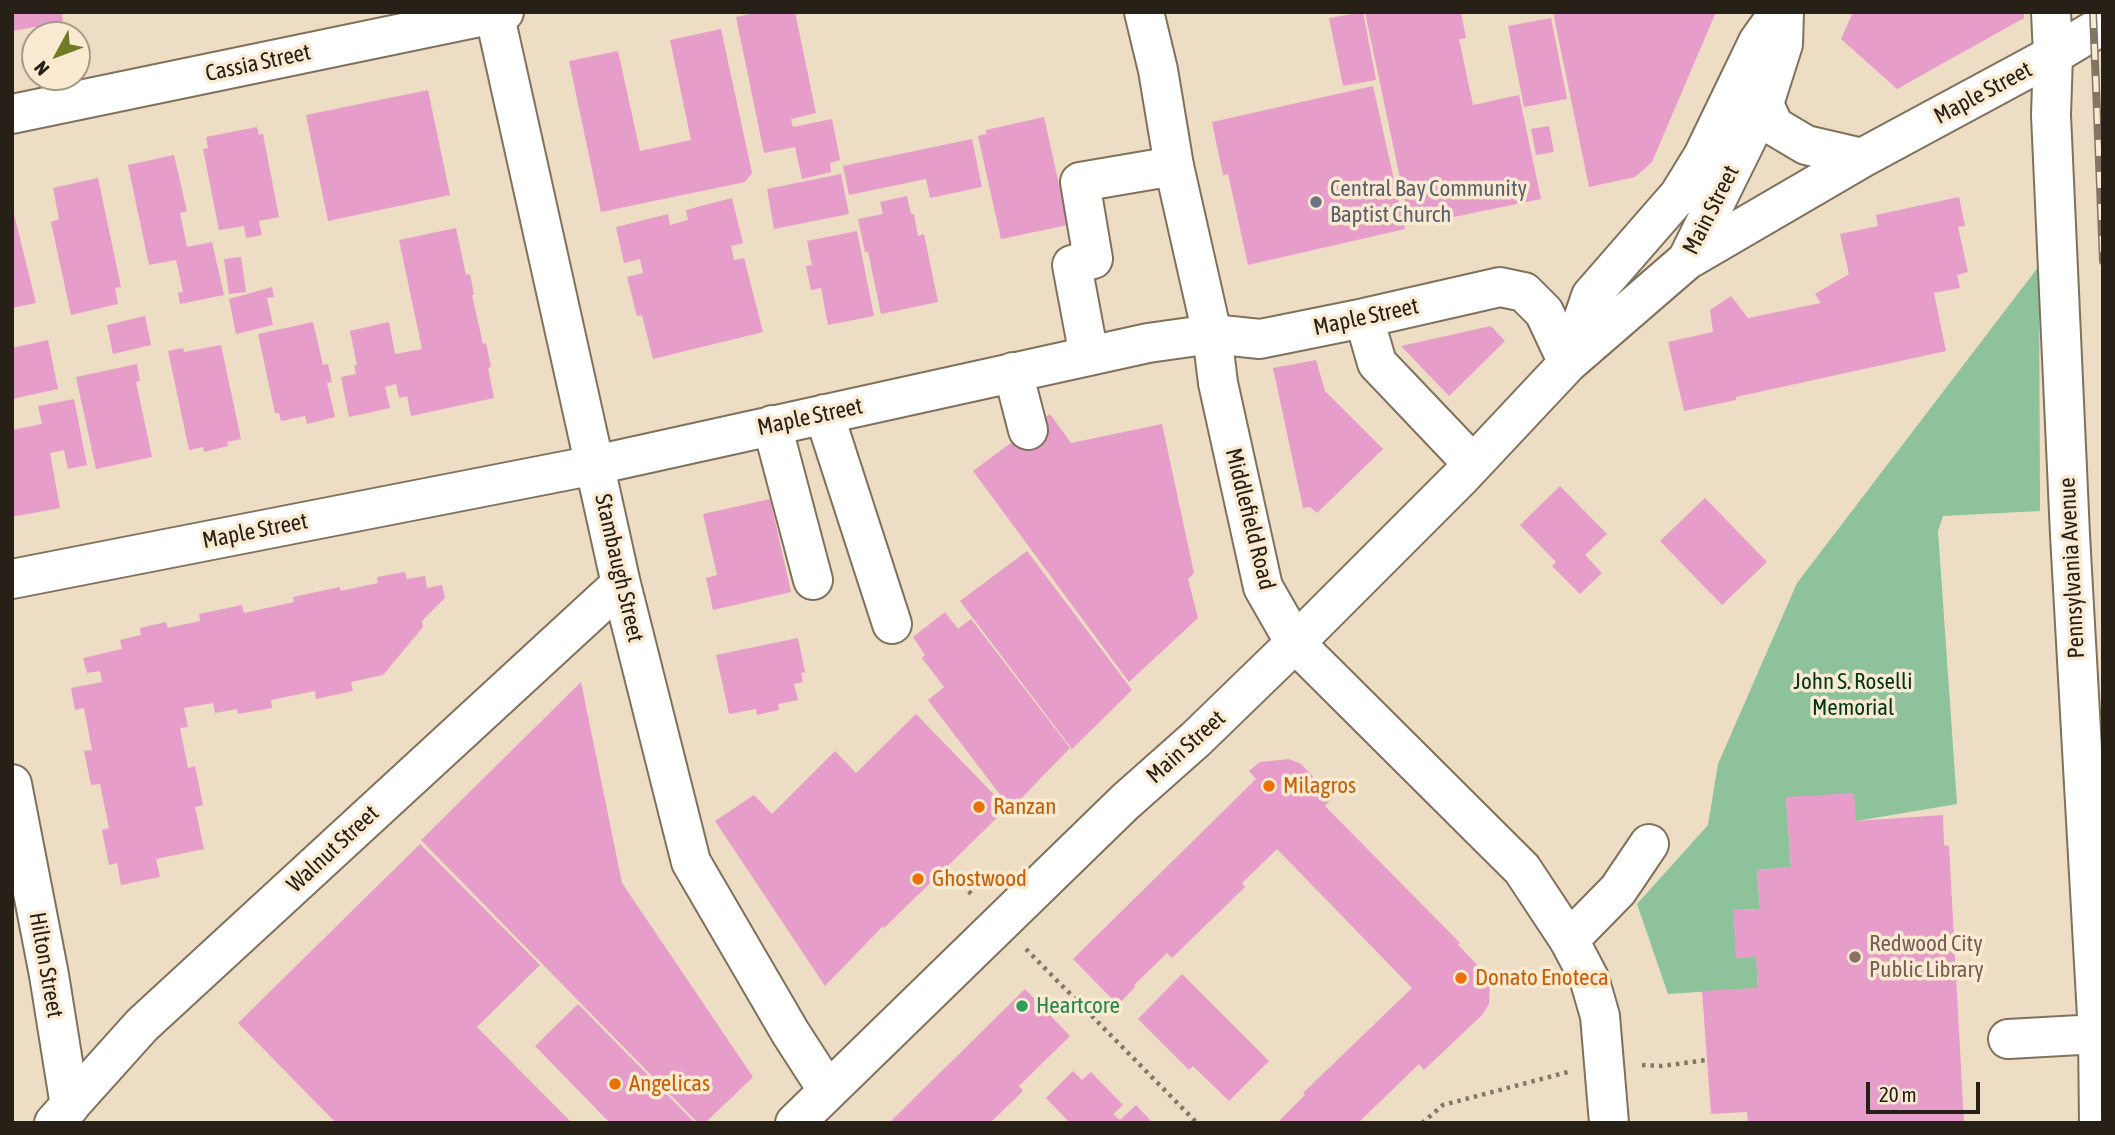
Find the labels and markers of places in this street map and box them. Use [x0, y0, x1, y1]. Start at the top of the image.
place label: Central Bay Community Baptist Church [1330, 175, 1527, 229]
marker: Central Bay Community Baptist Church [1308, 194, 1324, 210]
place label: Milagros [1283, 772, 1356, 800]
marker: Milagros [1261, 778, 1277, 794]
place label: Ranzan [993, 793, 1056, 821]
marker: Ranzan [971, 799, 987, 815]
place label: Ghostwood [932, 865, 1027, 893]
marker: Ghostwood [910, 871, 926, 887]
place label: Redwood City Public Library [1869, 930, 1984, 984]
marker: Redwood City Public Library [1847, 949, 1863, 965]
place label: Donato Enoteca [1475, 964, 1609, 992]
marker: Donato Enoteca [1453, 970, 1469, 986]
place label: Heartcore [1036, 992, 1120, 1020]
marker: Heartcore [1014, 998, 1030, 1014]
place label: Angelicas [629, 1070, 710, 1098]
marker: Angelicas [607, 1076, 623, 1092]

